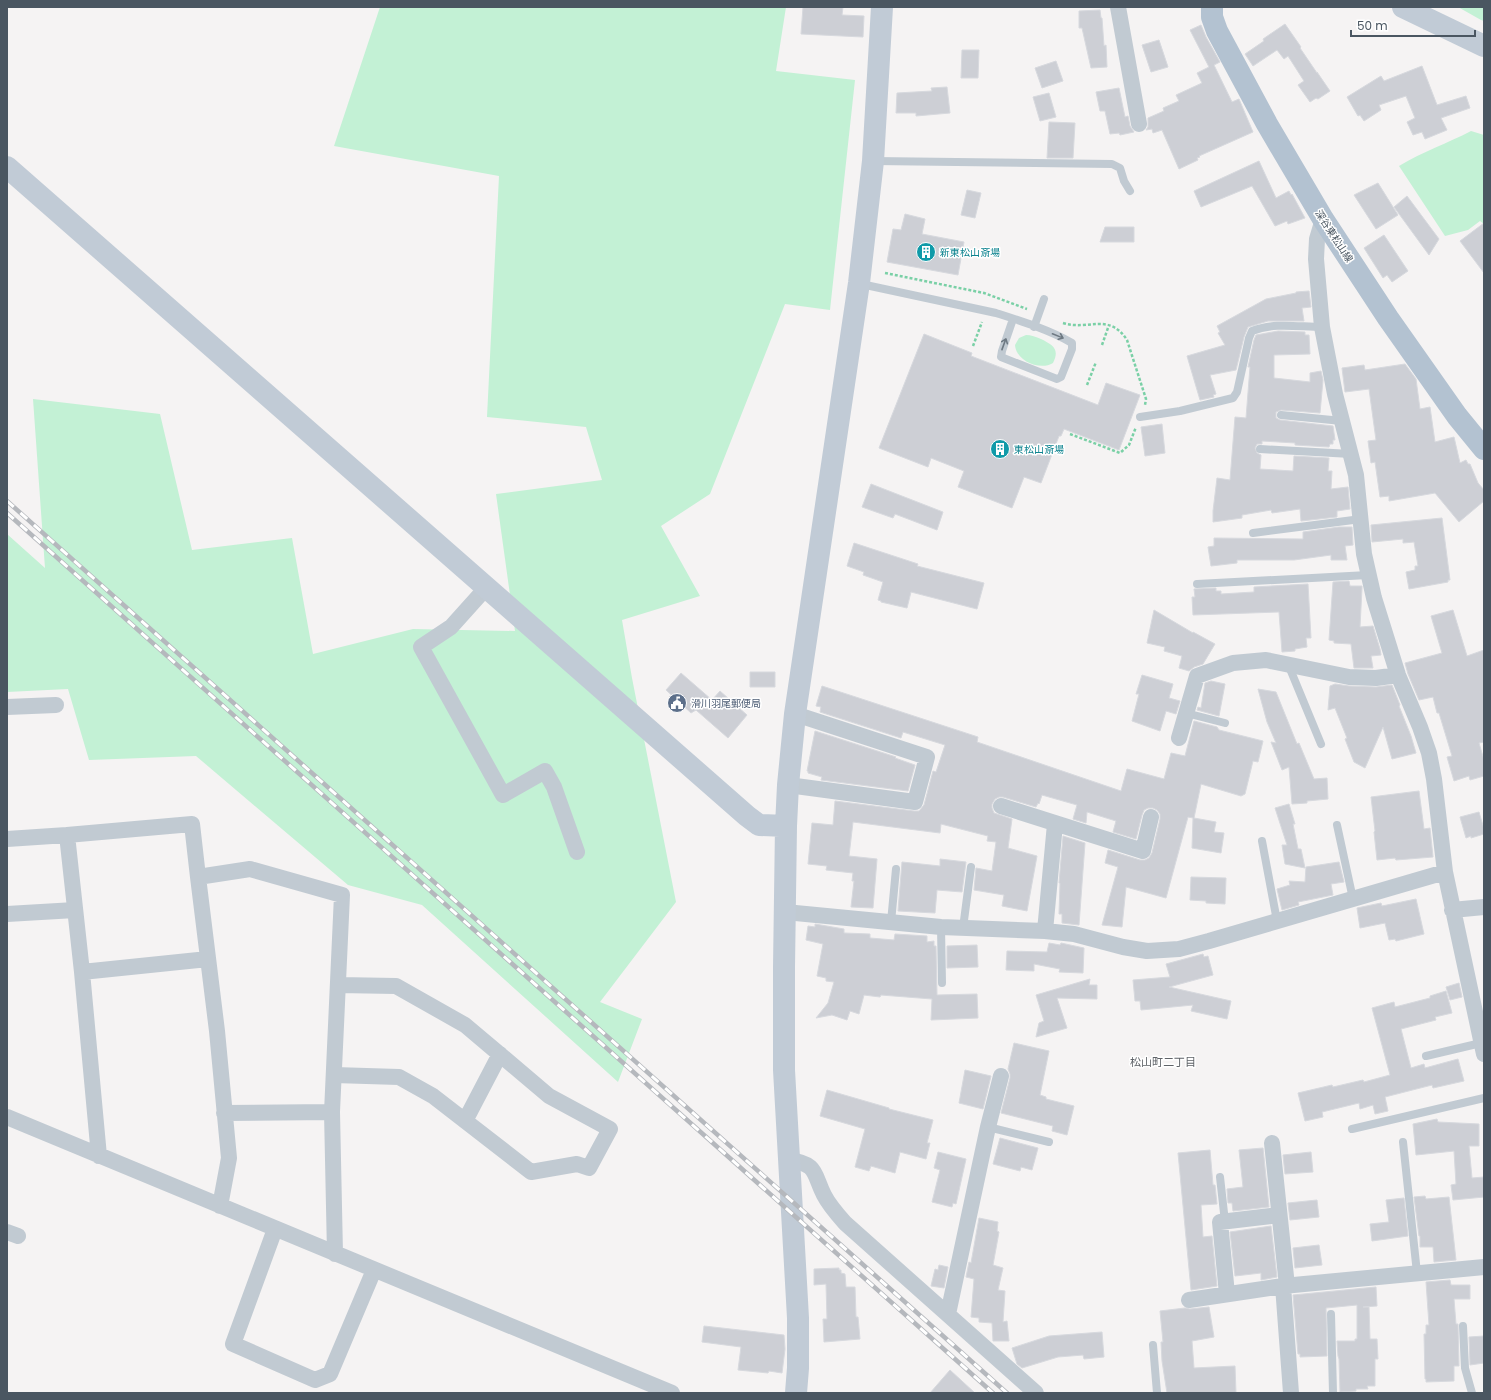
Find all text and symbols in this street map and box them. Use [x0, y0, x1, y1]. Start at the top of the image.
scale bar [1351, 12, 1475, 38]
text: 50 m [1357, 17, 1388, 34]
street label: 深谷東松山線 [1311, 207, 1357, 265]
building icon: 新東松山斎場 [915, 241, 937, 263]
place label: 新東松山斎場 [940, 245, 1000, 260]
one-way arrow [1051, 333, 1063, 341]
one-way arrow [1001, 338, 1009, 350]
building icon: 東松山斎場 [989, 438, 1011, 460]
place label: 東松山斎場 [1014, 442, 1064, 457]
public building icon: 滑川羽尾郵便局 [666, 692, 688, 714]
place label: 滑川羽尾郵便局 [691, 696, 761, 711]
district label: 松山町二丁目 [1130, 1054, 1196, 1070]

